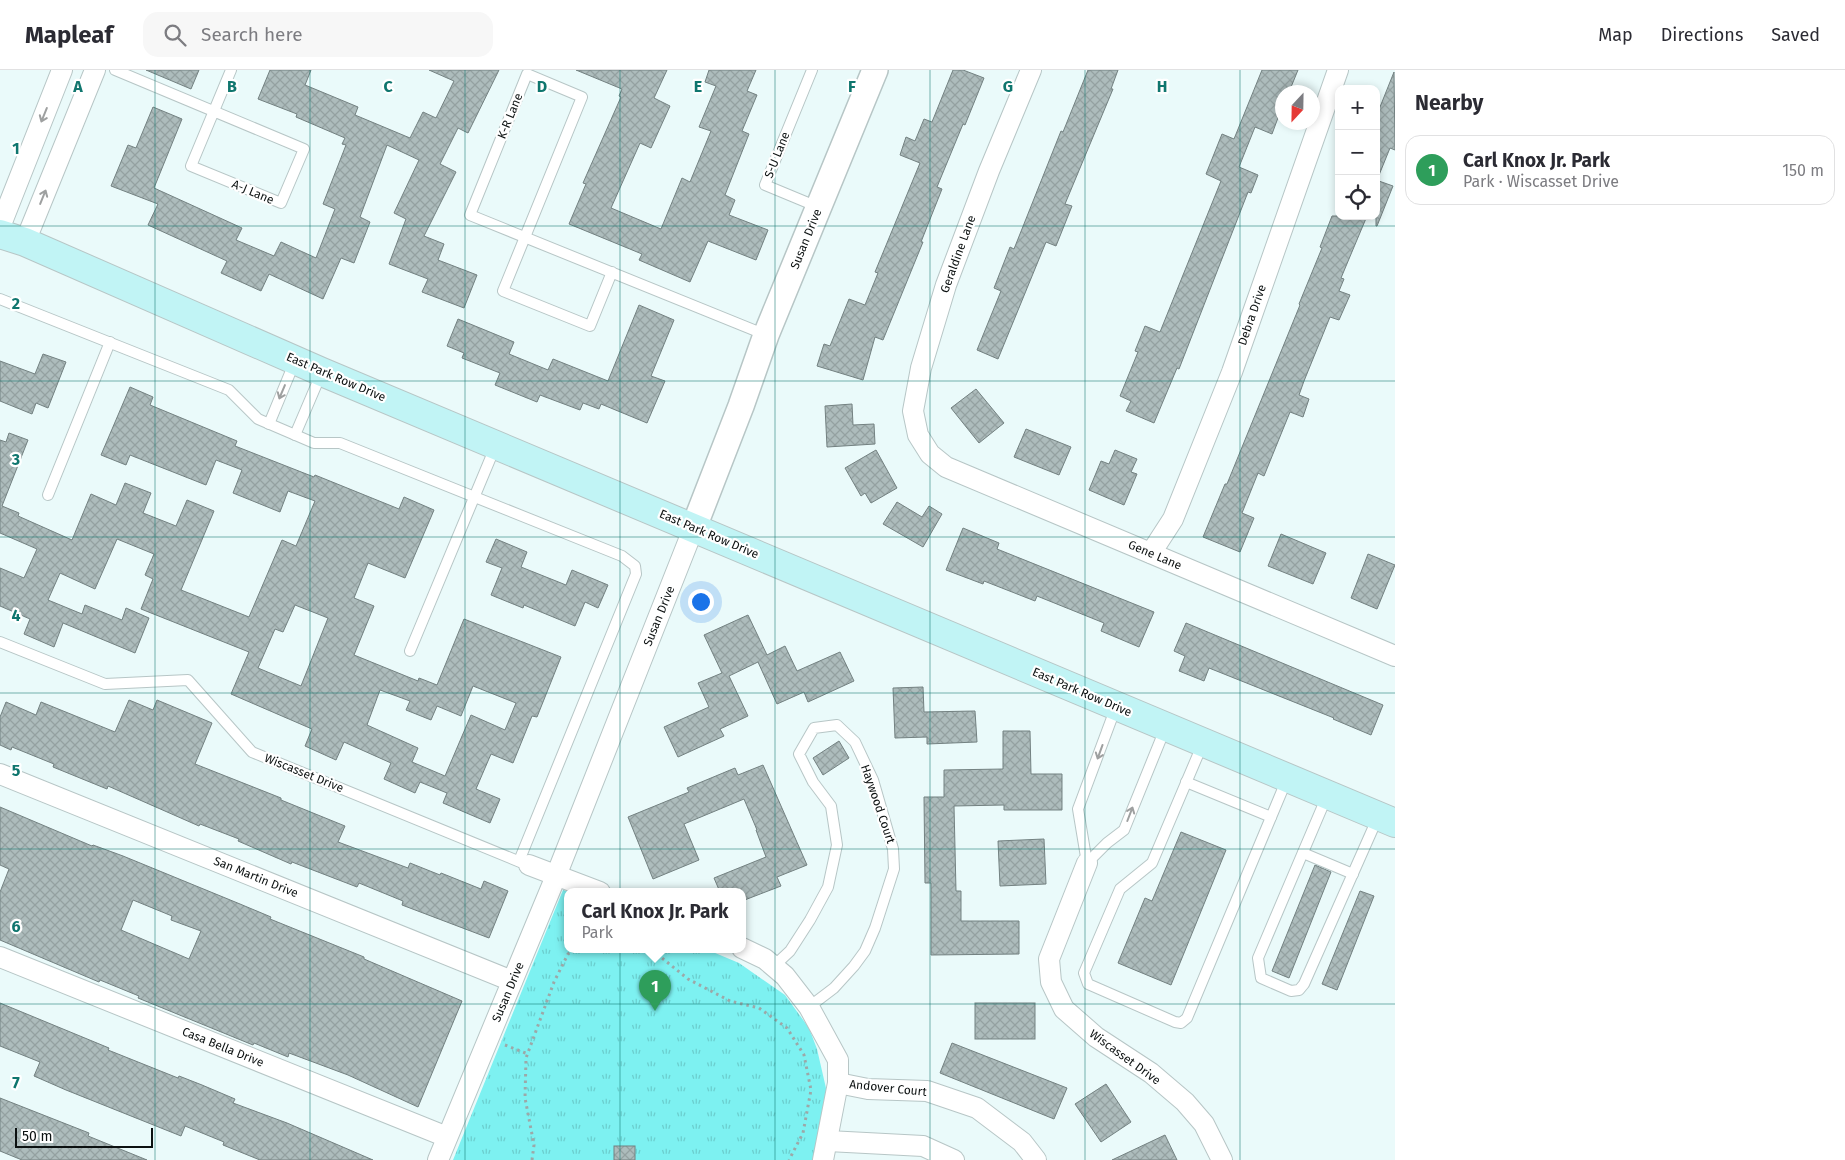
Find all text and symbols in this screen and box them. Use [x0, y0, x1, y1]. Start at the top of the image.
search box [143, 12, 493, 57]
text: Mapleaf [25, 21, 113, 49]
icon: search [161, 21, 189, 49]
text: Search here [201, 23, 303, 46]
text: Map [1598, 24, 1633, 46]
text: Directions [1661, 24, 1743, 46]
text: Saved [1771, 24, 1820, 46]
text: A [72, 77, 83, 96]
text: B [227, 77, 237, 96]
text: C [383, 77, 393, 96]
text: D [537, 77, 547, 96]
text: E [694, 77, 702, 96]
text: F [848, 77, 856, 96]
text: G [1003, 77, 1013, 96]
text: H [1157, 77, 1167, 96]
north arrow [1275, 85, 1320, 130]
map controls [1335, 85, 1380, 220]
button: + [1335, 85, 1380, 130]
text: Nearby [1415, 90, 1483, 116]
street label: K-R Lane [495, 91, 525, 141]
one-way arrow [39, 107, 49, 122]
street label: S-U Lane [761, 130, 793, 180]
button: − [1335, 130, 1380, 175]
text: 1 [12, 139, 20, 158]
text: Carl Knox Jr. Park [1463, 149, 1610, 172]
text: 1 [1428, 161, 1436, 180]
text: 150 m [1782, 161, 1824, 180]
text: Park · Wiscasset Drive [1463, 172, 1619, 191]
button: locate [1335, 175, 1380, 220]
street label: A-J Lane [230, 177, 276, 207]
one-way arrow [39, 190, 48, 205]
street label: Susan Drive [788, 207, 824, 271]
street label: Geraldine Lane [937, 213, 979, 295]
street label: Debra Drive [1235, 283, 1269, 347]
text: 2 [12, 294, 20, 313]
street label: East Park Row Drive [284, 350, 388, 404]
one-way arrow [277, 384, 287, 399]
text: 3 [11, 450, 20, 469]
street label: East Park Row Drive [657, 507, 761, 561]
street label: Gene Lane [1126, 537, 1184, 573]
street label: Susan Drive [641, 584, 677, 648]
your location [688, 589, 714, 615]
text: 4 [11, 606, 21, 625]
street label: East Park Row Drive [1030, 665, 1134, 719]
one-way arrow [1094, 744, 1104, 759]
street label: Wiscasset Drive [262, 751, 346, 795]
text: 5 [12, 761, 21, 780]
street label: Haywood Court [858, 763, 898, 846]
one-way arrow [1126, 807, 1135, 823]
street label: San Martin Drive [212, 854, 300, 900]
popup [564, 888, 746, 953]
text: Carl Knox Jr. Park [581, 900, 729, 923]
text: 6 [11, 917, 21, 936]
text: Park [581, 923, 613, 942]
street label: Susan Drive [489, 960, 527, 1024]
pin: 1 [639, 970, 671, 1011]
street label: Casa Bella Drive [180, 1024, 266, 1070]
street label: Wiscasset Drive [1087, 1027, 1163, 1087]
text: 7 [12, 1073, 20, 1092]
street label: Andover Court [849, 1077, 928, 1099]
scale bar [15, 1125, 152, 1148]
text: 50 m [22, 1128, 53, 1145]

